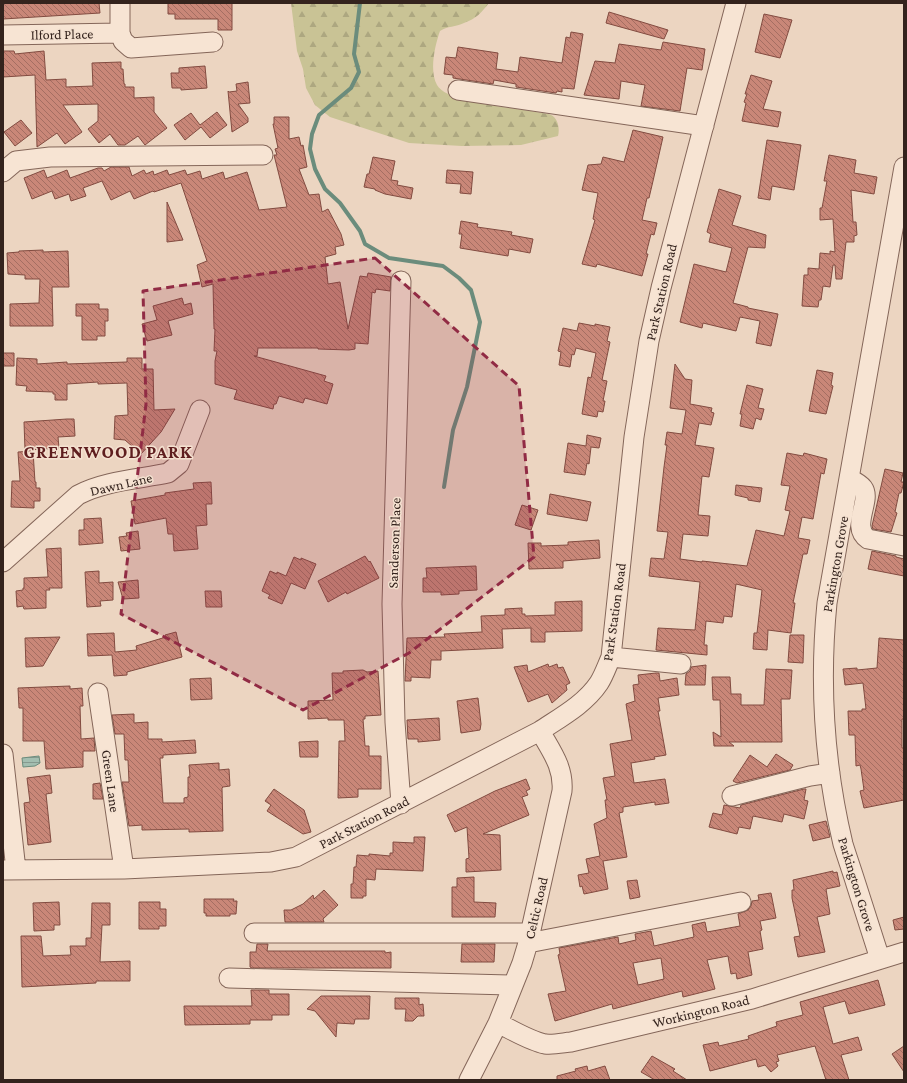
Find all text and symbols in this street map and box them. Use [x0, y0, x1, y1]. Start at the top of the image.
street label: Ilford Place [31, 25, 93, 43]
street label: Park Station Road [642, 241, 680, 342]
district label: GREENWOOD PARK [23, 442, 193, 462]
street label: Dawn Lane [88, 469, 154, 499]
street label: Sanderson Place [384, 497, 404, 589]
street label: Parkington Grove [819, 515, 851, 613]
street label: Park Station Road [599, 561, 629, 662]
street label: Green Lane [99, 749, 123, 813]
street label: Park Station Road [316, 792, 412, 852]
street label: Parkington Grove [835, 835, 879, 933]
street label: Celtic Road [521, 875, 551, 941]
street label: Workington Road [651, 991, 751, 1031]

